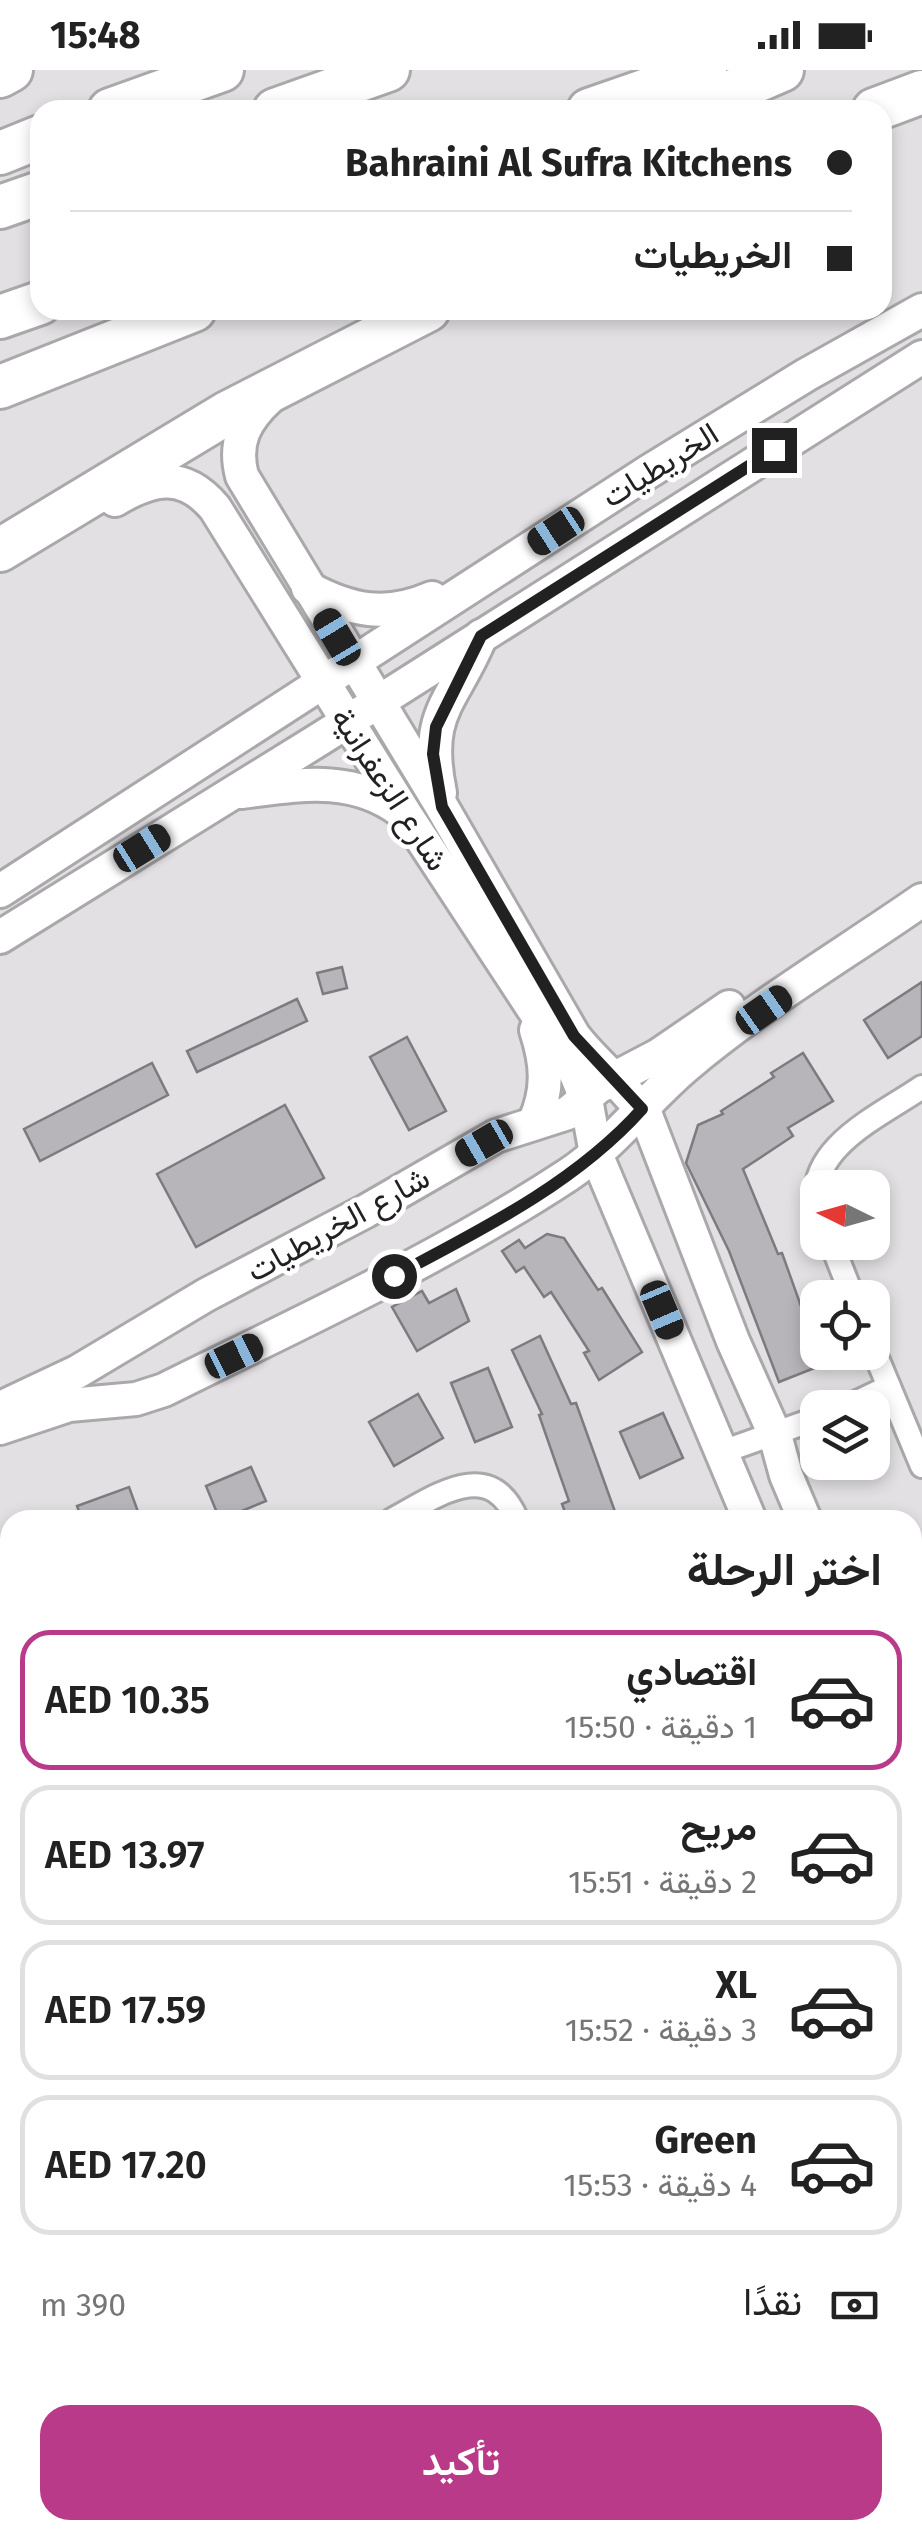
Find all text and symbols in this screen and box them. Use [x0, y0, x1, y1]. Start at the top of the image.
text: 15:48 [50, 12, 140, 58]
text: Bahraini Al Sufra Kitchens [345, 140, 792, 186]
text: الخريطيات [634, 232, 792, 278]
street label: الخريطيات [595, 414, 726, 516]
route end [752, 428, 797, 473]
car [523, 502, 589, 560]
car [309, 604, 365, 670]
street label: شارع الزعفرانية [321, 700, 457, 879]
car [109, 819, 175, 877]
car [731, 981, 797, 1039]
car [451, 1115, 517, 1171]
street label: شارع الخريطيات [240, 1158, 438, 1292]
north arrow [800, 1170, 890, 1260]
map controls [800, 1170, 890, 1480]
route start [372, 1254, 417, 1299]
car [636, 1277, 688, 1343]
button: locate [800, 1280, 890, 1370]
car [200, 1329, 268, 1383]
button: layers [800, 1390, 890, 1480]
text: اختر الرحلة [687, 1543, 882, 1597]
text: اقتصادي [626, 1649, 757, 1695]
icon: car [787, 1655, 877, 1745]
text: AED 10.35 [45, 1677, 210, 1723]
text: 1 دقيقة · 15:50 [564, 1708, 757, 1746]
text: مريح [681, 1804, 757, 1850]
icon: car [787, 1810, 877, 1900]
text: AED 13.97 [45, 1832, 205, 1878]
text: 2 دقيقة · 15:51 [568, 1863, 757, 1901]
text: XL [715, 1962, 757, 2008]
icon: car [787, 1965, 877, 2055]
text: AED 17.59 [45, 1987, 206, 2033]
text: 3 دقيقة · 15:52 [565, 2011, 757, 2049]
text: Green [655, 2117, 757, 2163]
icon: car [787, 2120, 877, 2210]
text: AED 17.20 [45, 2142, 207, 2188]
text: 4 دقيقة · 15:53 [563, 2166, 757, 2204]
icon: cash [827, 2278, 882, 2333]
text: نقدًا [743, 2279, 802, 2325]
text: 390 m [40, 2286, 126, 2324]
button: تأكيد [40, 2405, 882, 2520]

